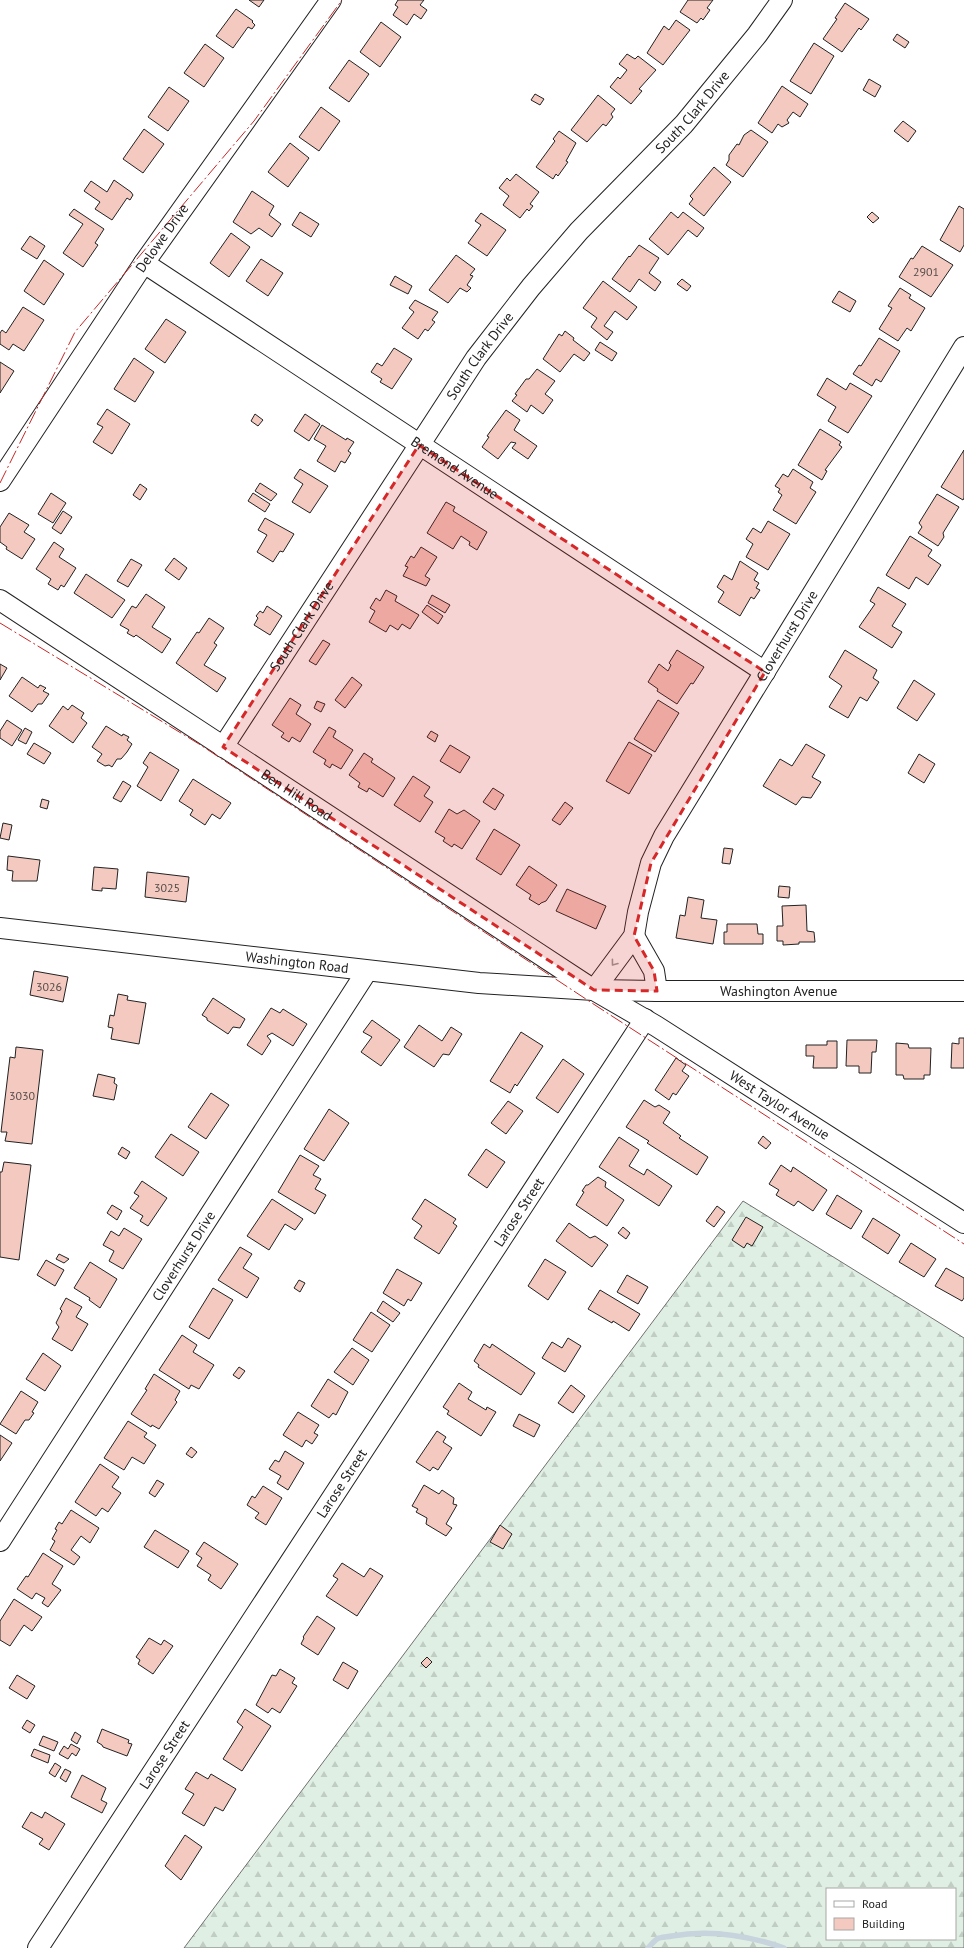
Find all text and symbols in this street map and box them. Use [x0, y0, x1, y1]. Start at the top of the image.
street label: South Clark Drive [651, 67, 733, 157]
street label: Delowe Drive [131, 200, 192, 276]
house number: 2901 [913, 264, 939, 279]
street label: South Clark Drive [442, 308, 517, 403]
street label: Bremond Avenue [407, 432, 502, 503]
street label: South Clark Drive [266, 578, 337, 675]
street label: Cloverhurst Drive [752, 587, 822, 685]
street label: Ben Hill Road [258, 765, 336, 825]
house number: 3025 [154, 880, 180, 895]
street label: Washington Road [244, 947, 350, 977]
one-way arrow [612, 958, 619, 965]
house number: 3026 [36, 979, 62, 994]
street label: Washington Avenue [720, 982, 837, 1000]
street label: West Taylor Avenue [726, 1066, 833, 1144]
house number: 3030 [9, 1088, 36, 1103]
street label: Larose Street [490, 1174, 548, 1250]
street label: Cloverhurst Drive [148, 1207, 219, 1304]
street label: Larose Street [312, 1445, 371, 1521]
street label: Larose Street [135, 1717, 194, 1793]
legend [826, 1888, 956, 1940]
text: Road [862, 1896, 887, 1911]
text: Building [862, 1916, 905, 1931]

